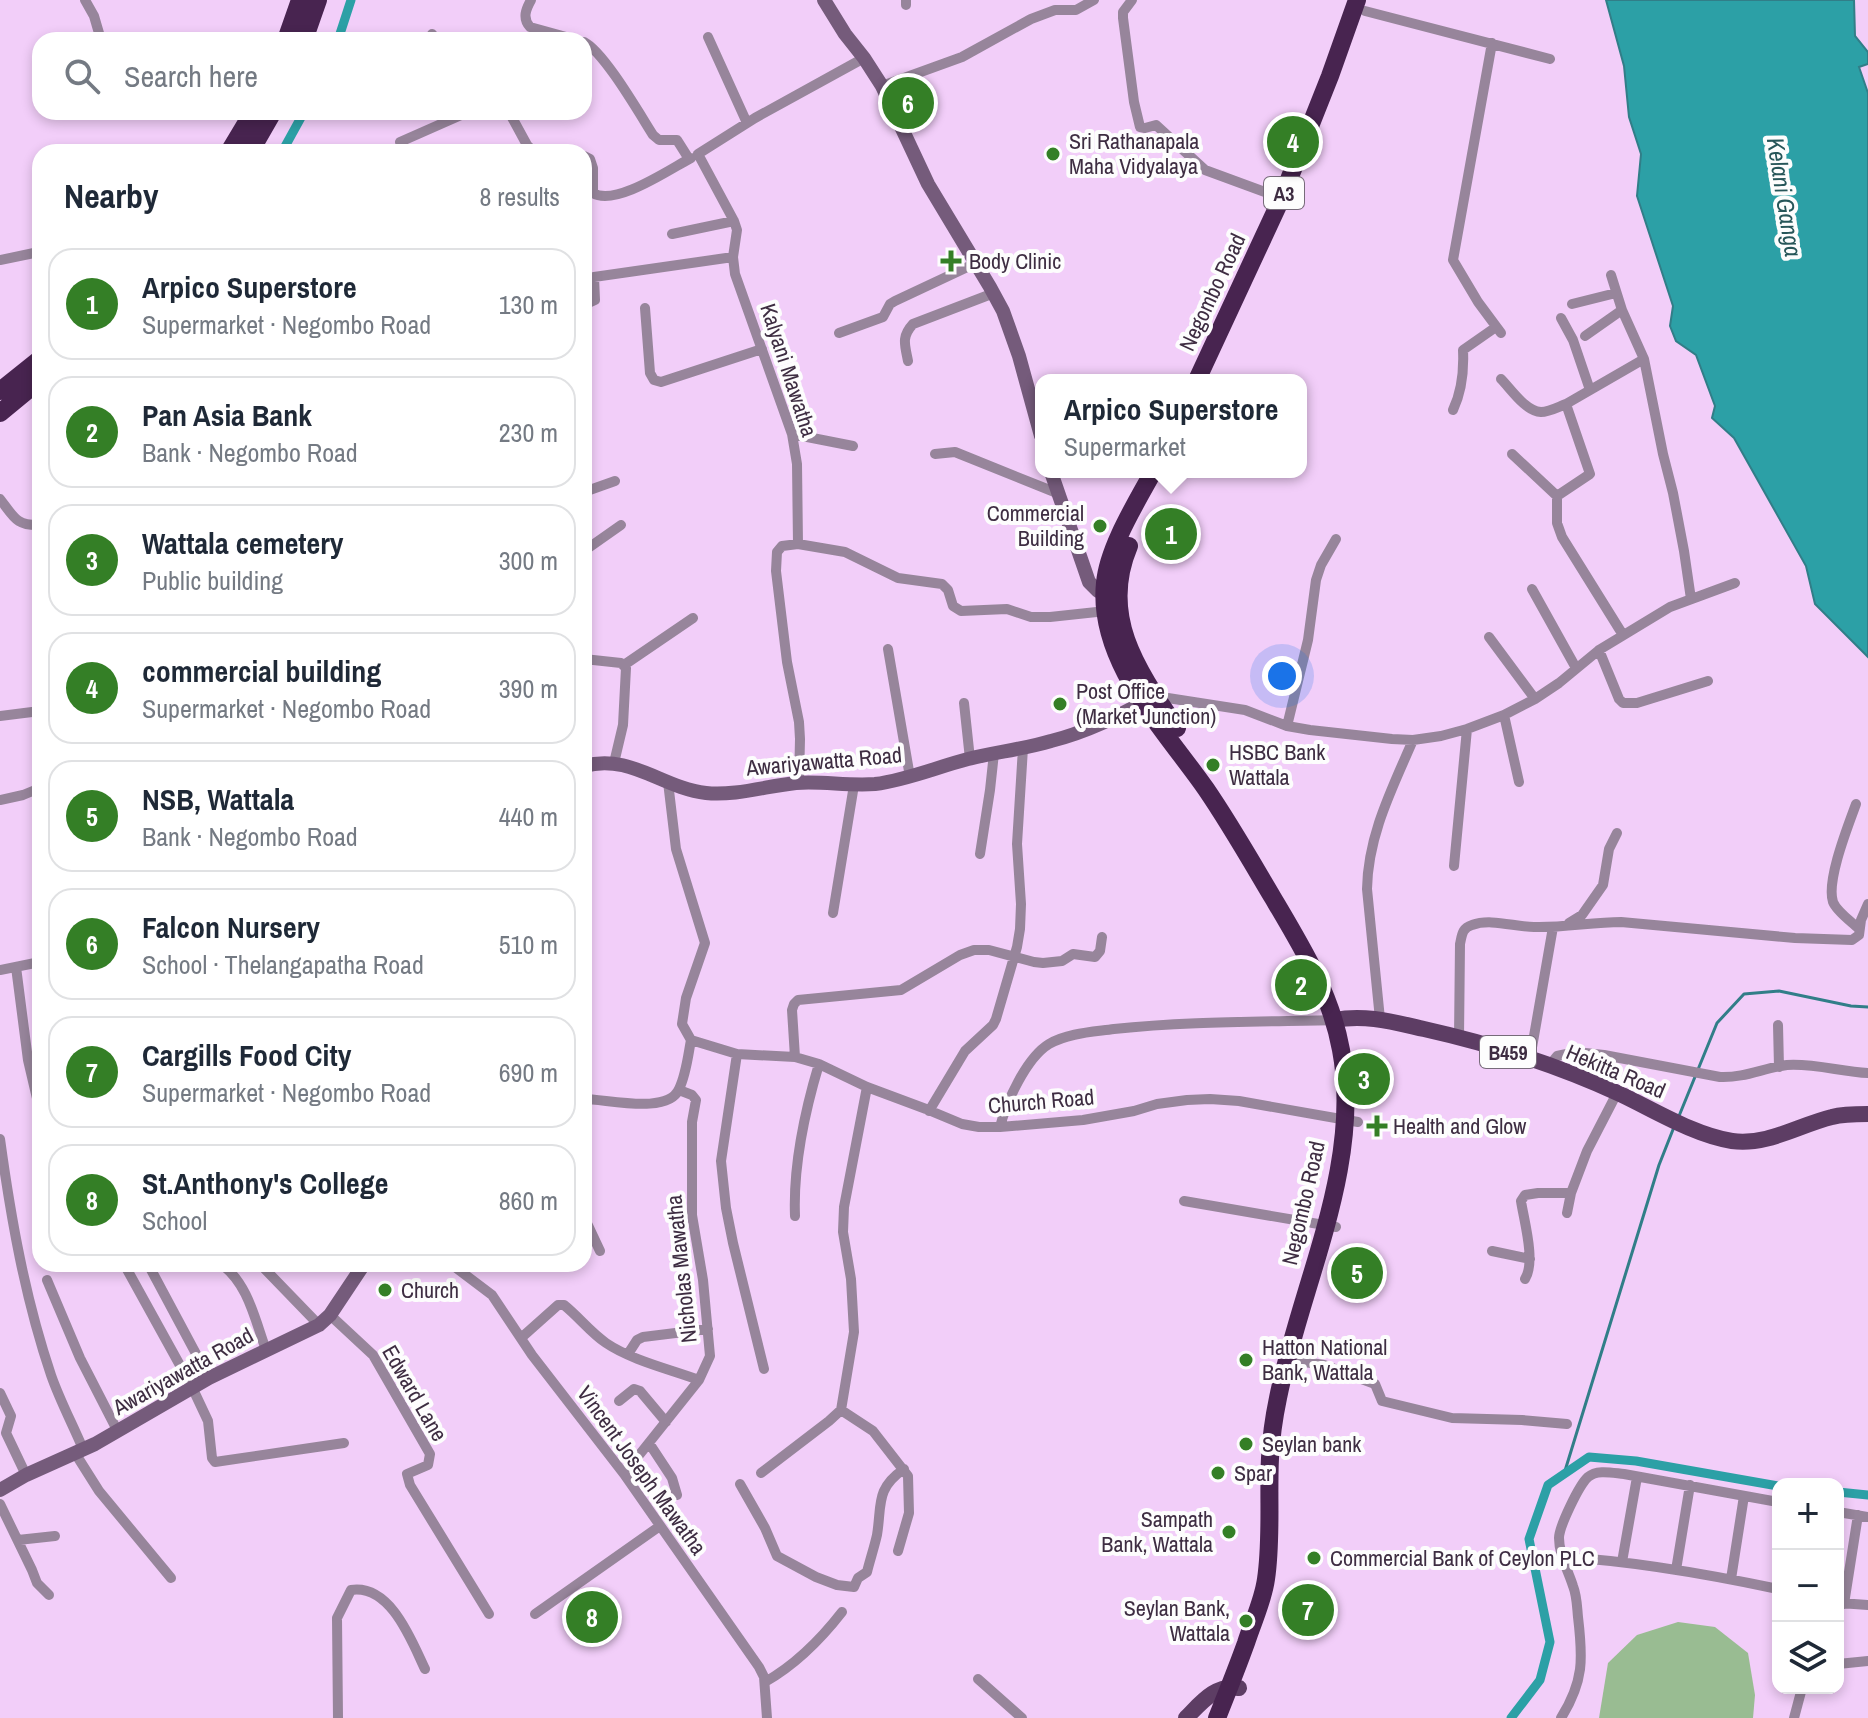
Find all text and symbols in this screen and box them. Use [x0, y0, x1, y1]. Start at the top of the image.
search box [32, 32, 592, 120]
icon: search [60, 54, 104, 98]
text: Search here [124, 56, 258, 96]
pin: 6 [882, 73, 934, 133]
pin: 4 [1267, 112, 1319, 172]
place label: Sri Rathanapala Maha Vidyalaya [1069, 126, 1199, 181]
water label: Kelani Ganga [1760, 135, 1810, 259]
marker: Sri Rathanapala Maha Vidyalaya [1044, 145, 1062, 163]
text: Nearby [64, 173, 159, 219]
road number: A3 [1264, 177, 1304, 209]
text: 8 results [479, 179, 560, 214]
street label: Negombo Road [1172, 228, 1252, 356]
place label: Body Clinic [969, 246, 1061, 276]
marker: Body Clinic [940, 250, 962, 272]
text: Arpico Superstore [142, 267, 357, 307]
text: 1 [86, 287, 98, 322]
text: 130 m [499, 287, 558, 322]
street label: Kalyani Mawatha [753, 300, 825, 440]
text: Supermarket · Negombo Road [142, 307, 431, 342]
popup [1035, 374, 1307, 478]
text: Arpico Superstore [1064, 389, 1278, 429]
text: Pan Asia Bank [142, 395, 312, 435]
text: 2 [86, 415, 98, 450]
text: 230 m [499, 415, 558, 450]
text: Supermarket [1064, 429, 1186, 464]
text: Bank · Negombo Road [142, 435, 358, 470]
place label: Commercial Building [987, 498, 1084, 553]
pin: 1 [1145, 504, 1197, 564]
marker: Commercial Building [1091, 517, 1109, 535]
text: Wattala cemetery [142, 523, 343, 563]
text: 3 [86, 543, 98, 578]
text: 300 m [499, 543, 558, 578]
text: Public building [142, 563, 283, 598]
text: commercial building [142, 651, 381, 691]
your location [1262, 656, 1302, 696]
text: 4 [86, 671, 98, 706]
text: 390 m [499, 671, 558, 706]
place label: Post Office (Market Junction) [1076, 676, 1216, 731]
text: Supermarket · Negombo Road [142, 691, 431, 726]
marker: Post Office (Market Junction) [1051, 695, 1069, 713]
place label: HSBC Bank Wattala [1229, 737, 1326, 792]
street label: Awariyawatta Road [744, 739, 903, 783]
marker: HSBC Bank Wattala [1204, 756, 1222, 774]
text: NSB, Wattala [142, 779, 294, 819]
text: 5 [86, 799, 98, 834]
text: 440 m [499, 799, 558, 834]
text: Bank · Negombo Road [142, 819, 358, 854]
text: Falcon Nursery [142, 907, 320, 947]
text: 6 [86, 927, 98, 962]
text: 510 m [499, 927, 558, 962]
text: School · Thelangapatha Road [142, 947, 424, 982]
pin: 2 [1275, 955, 1327, 1015]
text: Cargills Food City [142, 1035, 351, 1075]
road number: B459 [1480, 1036, 1536, 1068]
street label: Hekitta Road [1562, 1037, 1670, 1105]
pin: 3 [1338, 1049, 1390, 1109]
text: 7 [86, 1055, 98, 1090]
text: 690 m [499, 1055, 558, 1090]
text: Supermarket · Negombo Road [142, 1075, 431, 1110]
street label: Church Road [987, 1081, 1095, 1121]
place label: Health and Glow [1393, 1111, 1526, 1141]
marker: Health and Glow [1368, 1117, 1386, 1135]
street label: Negombo Road [1274, 1138, 1332, 1268]
text: St.Anthony's College [142, 1163, 388, 1203]
text: 8 [86, 1183, 98, 1218]
text: 860 m [499, 1183, 558, 1218]
street label: Nicholas Mawatha [658, 1194, 704, 1344]
text: School [142, 1203, 207, 1238]
pin: 5 [1331, 1243, 1383, 1303]
place label: Church [401, 1275, 459, 1305]
marker: Church [376, 1281, 394, 1299]
street label: Awariyawatta Road [107, 1320, 259, 1422]
place label: Hatton National Bank, Wattala [1262, 1332, 1387, 1387]
street label: Edward Lane [375, 1339, 455, 1447]
marker: Hatton National Bank, Wattala [1237, 1351, 1255, 1369]
street label: Vincent Joseph Mawatha [570, 1379, 714, 1561]
place label: Seylan bank [1262, 1429, 1362, 1459]
marker: Seylan bank [1237, 1435, 1255, 1453]
place label: Spar [1234, 1458, 1272, 1488]
marker: Spar [1209, 1464, 1227, 1482]
map controls [1772, 1478, 1844, 1694]
button: + [1772, 1478, 1844, 1550]
place label: Sampath Bank, Wattala [1101, 1504, 1213, 1559]
marker: Sampath Bank, Wattala [1220, 1523, 1238, 1541]
place label: Commercial Bank of Ceylon PLC [1330, 1543, 1595, 1573]
marker: Commercial Bank of Ceylon PLC [1305, 1549, 1323, 1567]
button: − [1772, 1550, 1844, 1622]
pin: 7 [1282, 1580, 1334, 1640]
pin: 8 [566, 1587, 618, 1647]
place label: Seylan Bank, Wattala [1124, 1593, 1230, 1648]
marker: Seylan Bank, Wattala [1237, 1612, 1255, 1630]
button: layers [1772, 1622, 1844, 1694]

